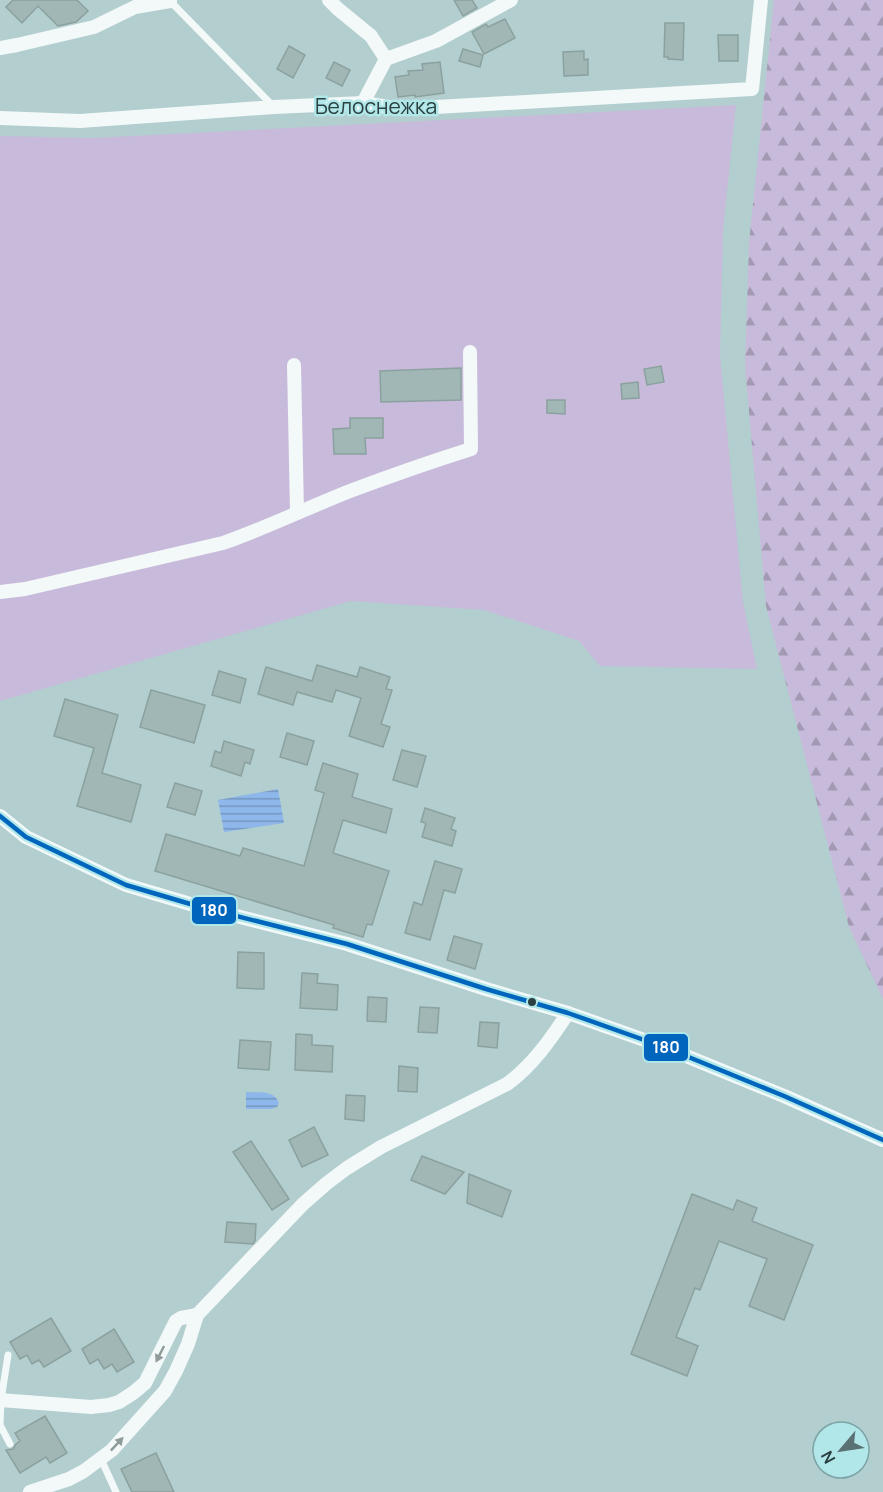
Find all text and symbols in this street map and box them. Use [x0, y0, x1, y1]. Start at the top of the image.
street label: Белоснежка [315, 92, 437, 120]
line badge: 180 [191, 896, 237, 925]
text: 180 [200, 899, 228, 921]
unlabelled marker [526, 996, 538, 1008]
line badge: 180 [643, 1033, 689, 1062]
text: 180 [652, 1036, 680, 1058]
one-way arrow [155, 1345, 165, 1362]
north arrow [811, 1420, 871, 1480]
one-way arrow [110, 1436, 124, 1451]
text: N [815, 1447, 840, 1468]

